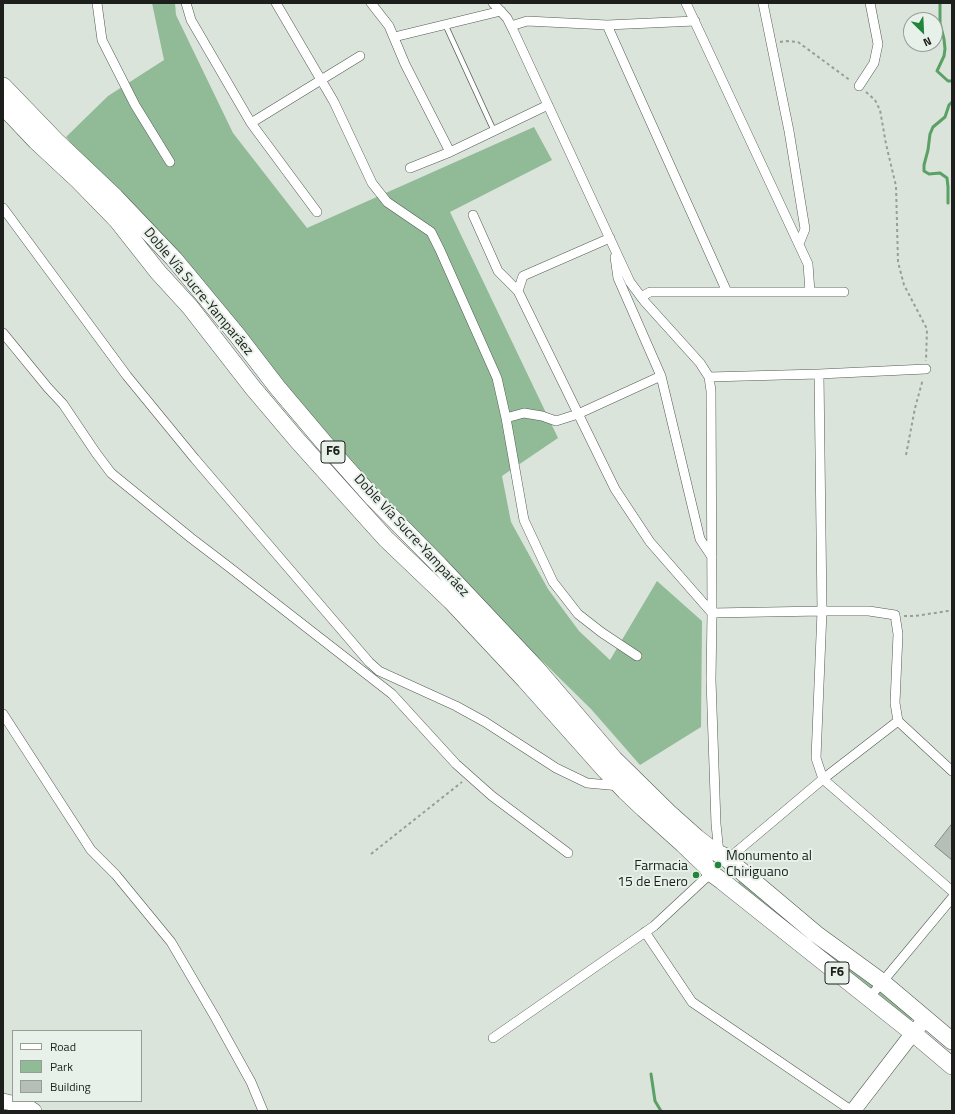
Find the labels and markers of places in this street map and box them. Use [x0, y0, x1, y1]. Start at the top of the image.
place label: Monumento al Chiriguano [726, 849, 812, 882]
place label: Farmacia 15 de Enero [617, 859, 688, 892]
marker: Monumento al Chiriguano [713, 860, 723, 870]
marker: Farmacia 15 de Enero [691, 870, 701, 880]

